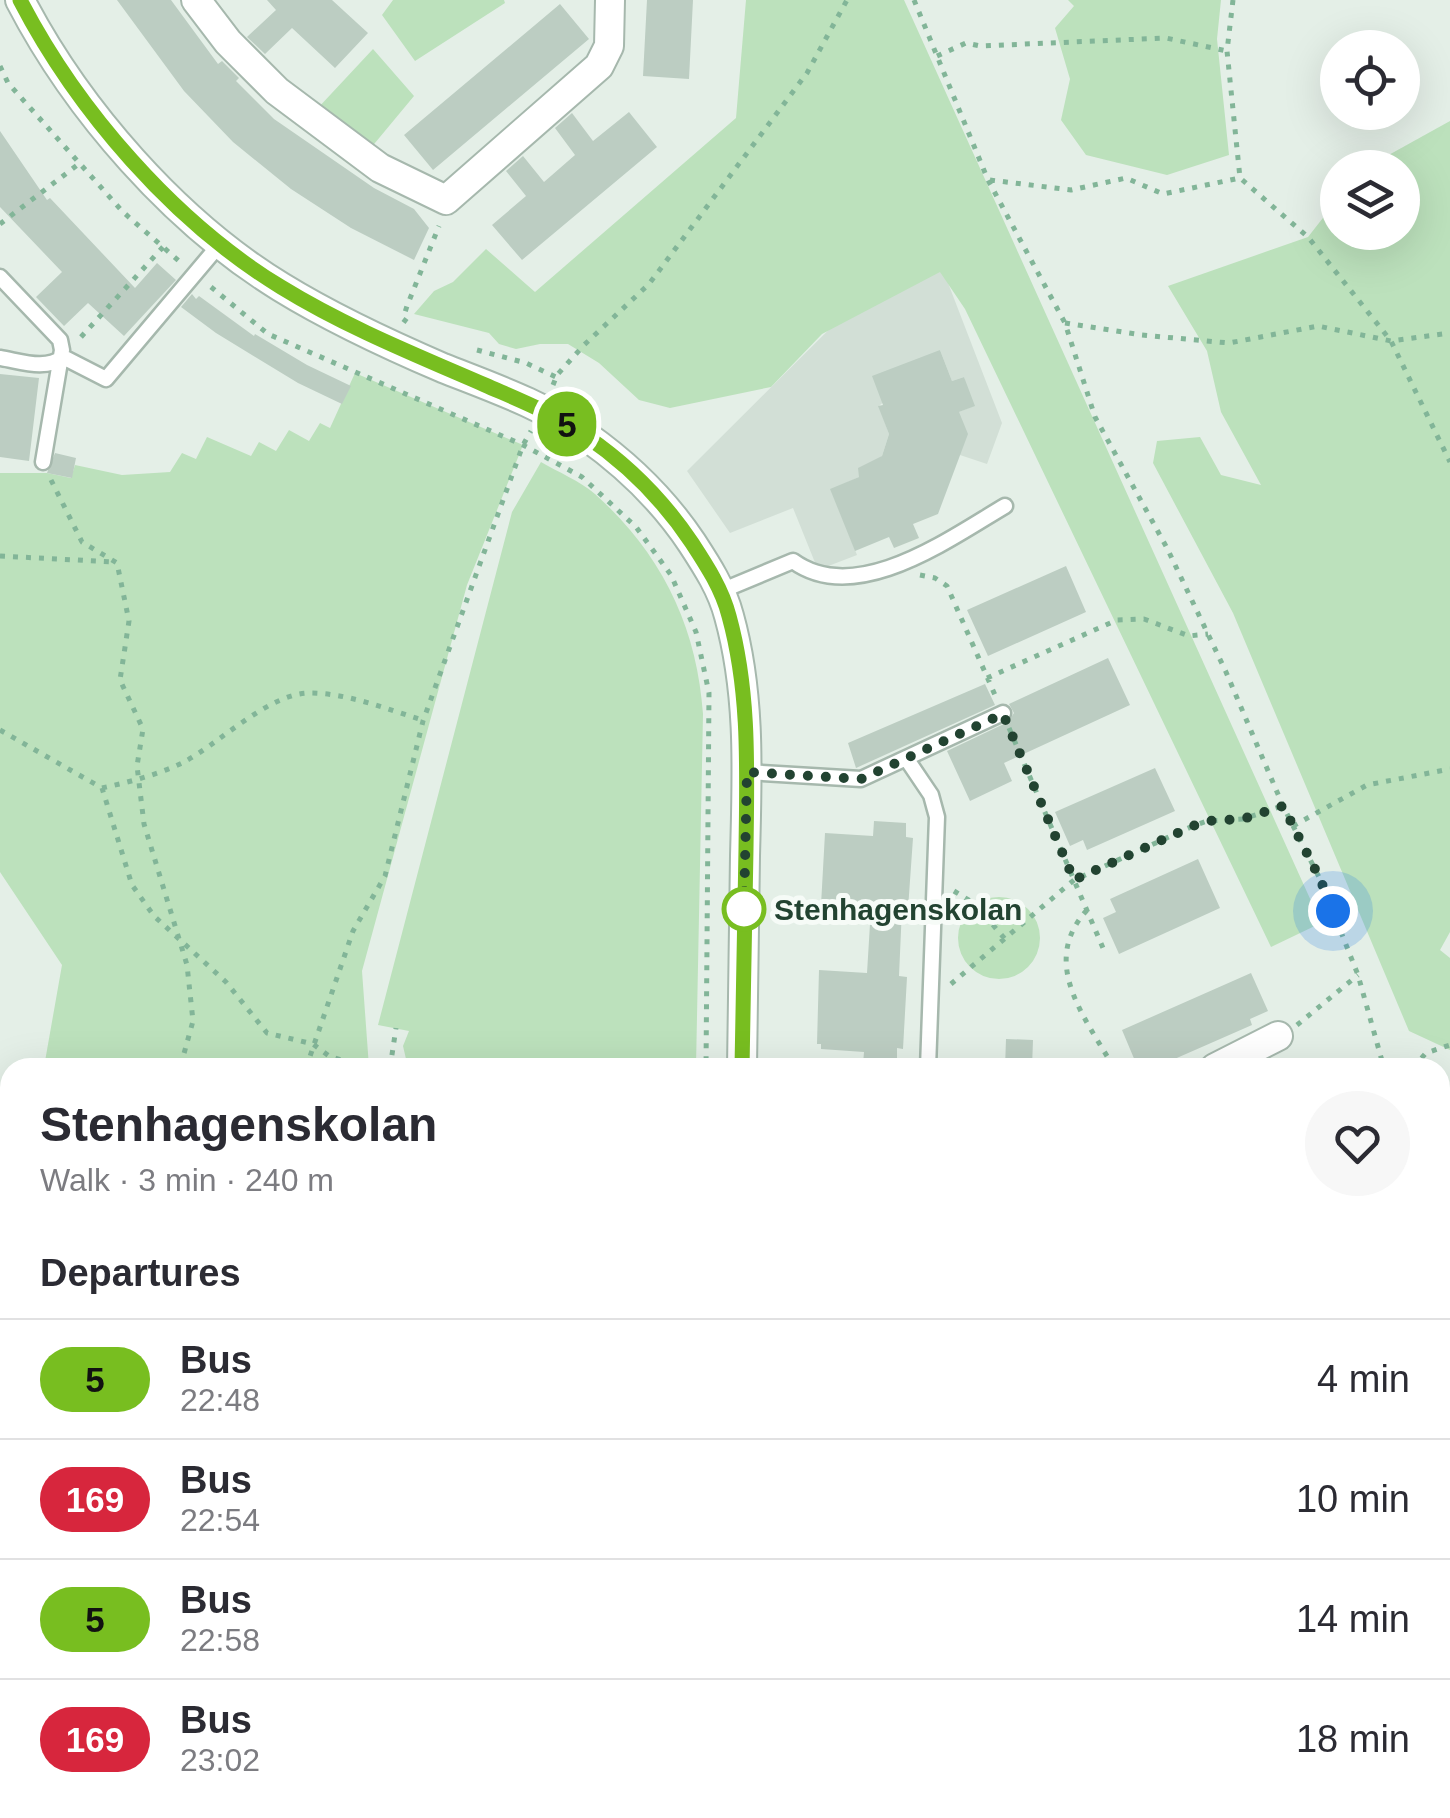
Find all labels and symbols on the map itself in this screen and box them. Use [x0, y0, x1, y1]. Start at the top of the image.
line badge: 5 [534, 392, 600, 456]
your location [1308, 886, 1358, 936]
marker: Stenhagenskolan [723, 888, 765, 930]
place label: Stenhagenskolan [774, 893, 1022, 926]

